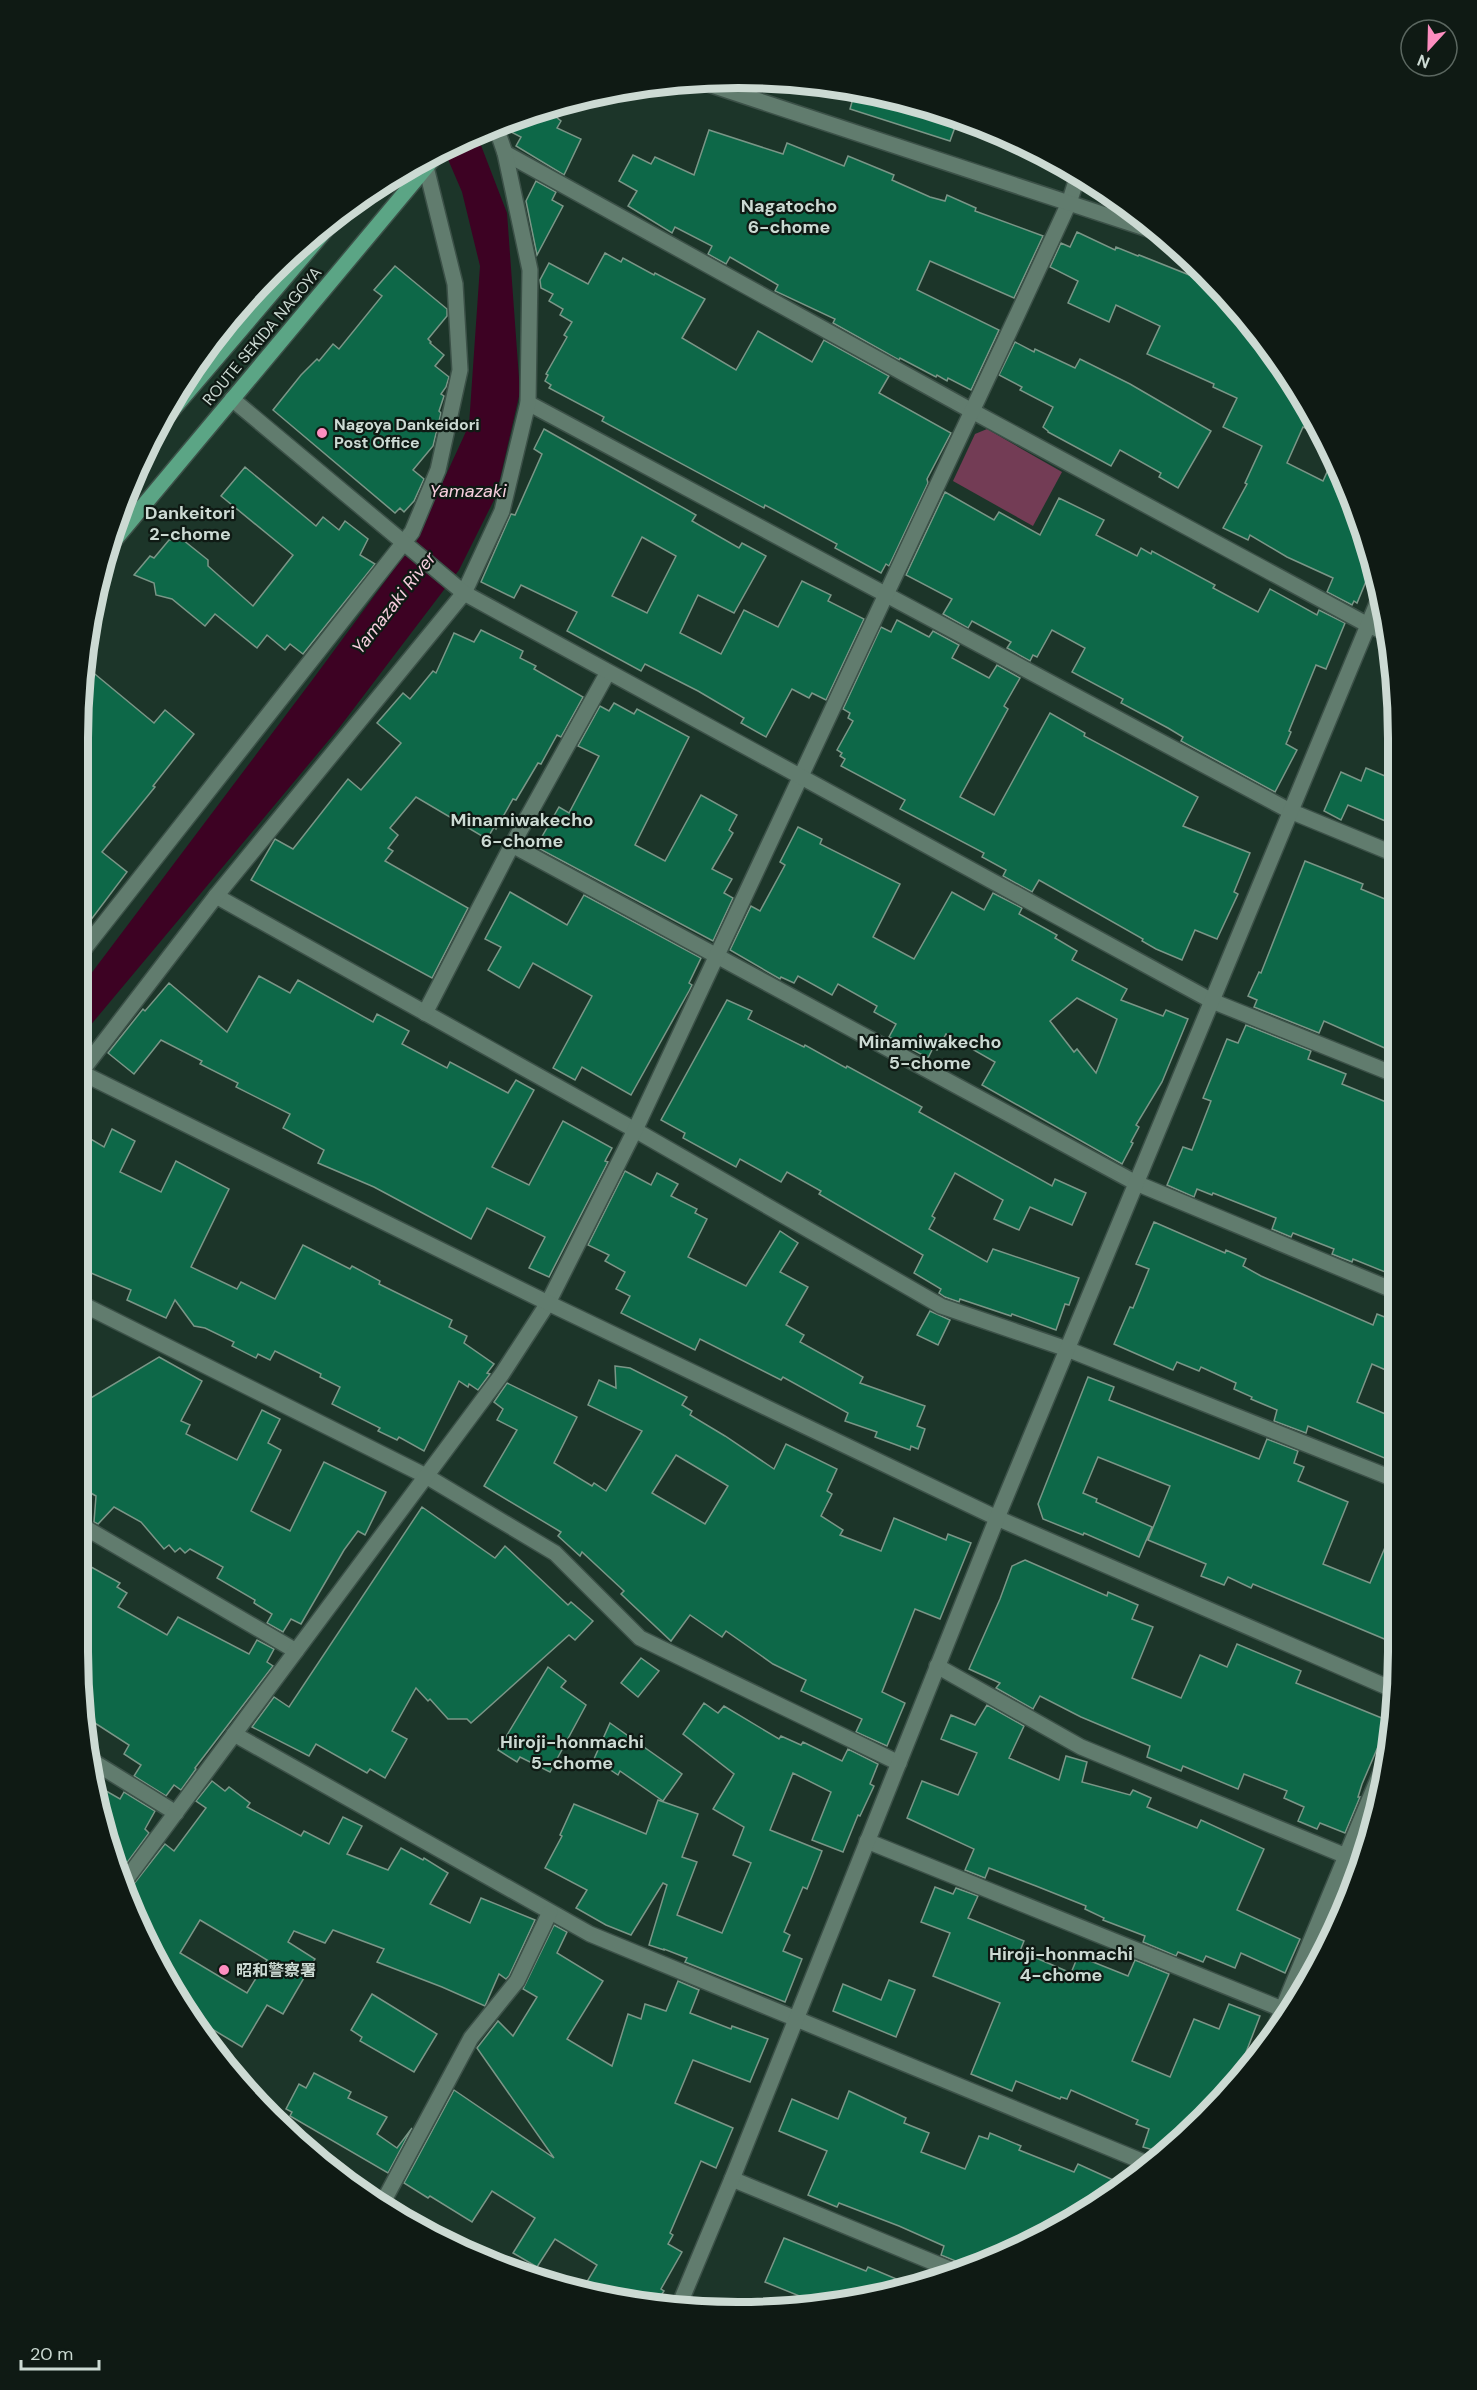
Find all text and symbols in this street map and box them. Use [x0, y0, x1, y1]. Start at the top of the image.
north arrow [1399, 18, 1459, 78]
text: N [1414, 50, 1433, 73]
district label: Nagatocho 6-chome [741, 194, 837, 239]
street label: ROUTE SEKIDA NAGOYA [198, 262, 326, 410]
place label: Nagoya Dankeidori Post Office [334, 414, 480, 453]
marker: Nagoya Dankeidori Post Office [315, 426, 329, 440]
water label: Yamazaki [429, 479, 507, 503]
district label: Dankeitori 2-chome [145, 501, 235, 546]
water label: Yamazaki River [347, 546, 442, 659]
district label: Minamiwakecho 6-chome [451, 808, 593, 853]
district label: Minamiwakecho 5-chome [859, 1030, 1001, 1075]
district label: Hiroji-honmachi 5-chome [500, 1730, 644, 1775]
district label: Hiroji-honmachi 4-chome [989, 1942, 1133, 1987]
place label: 昭和警察署 [236, 1960, 316, 1981]
marker: 昭和警察署 [217, 1963, 231, 1977]
scale bar [21, 2333, 99, 2371]
text: 20 m [30, 2342, 73, 2366]

